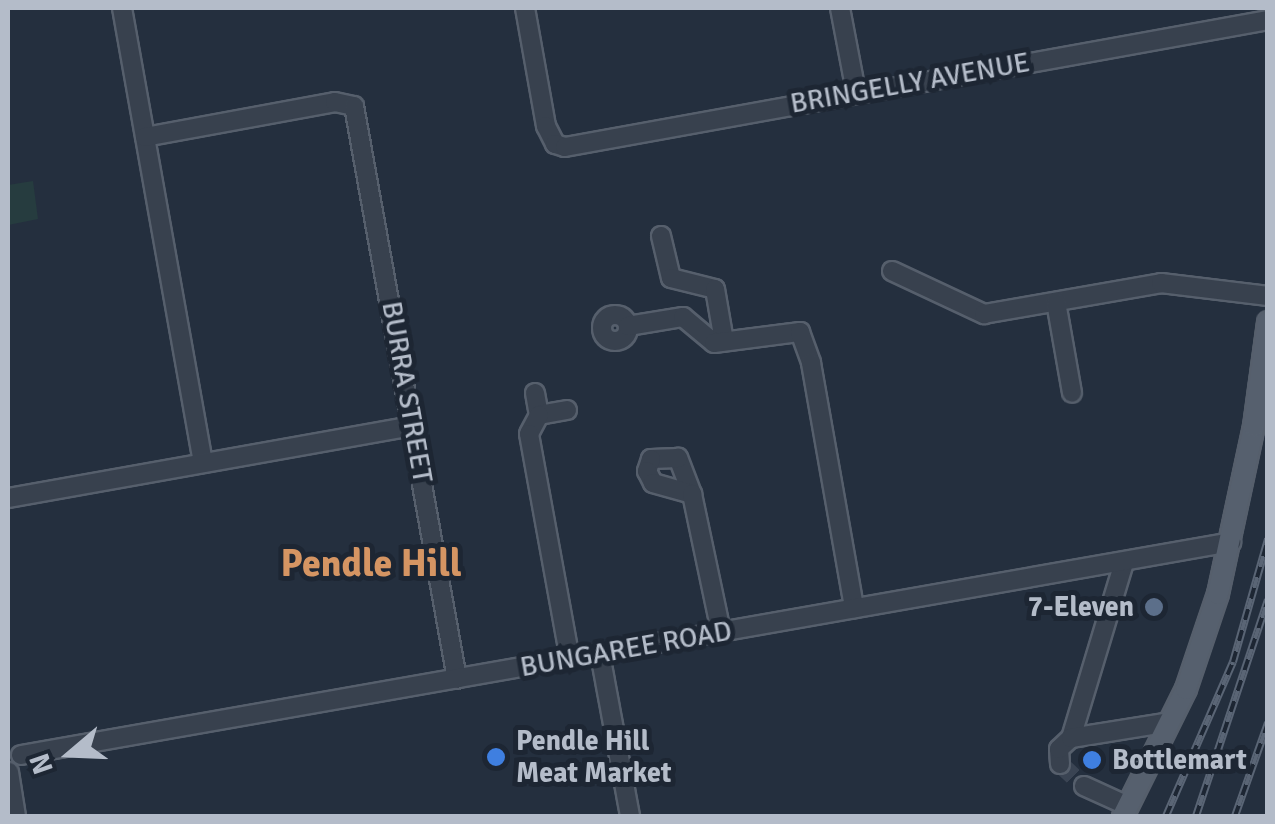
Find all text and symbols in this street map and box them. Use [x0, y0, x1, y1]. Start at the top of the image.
street label: BRINGELLY AVENUE [788, 45, 1032, 121]
street label: BURRA STREET [375, 299, 439, 485]
district label: Pendle Hill [280, 541, 462, 587]
place label: 7-Eleven [1028, 590, 1134, 624]
marker: 7-Eleven [1143, 596, 1165, 618]
street label: BUNGAREE ROAD [518, 614, 734, 684]
north arrow [20, 704, 120, 804]
place label: Pendle Hill Meat Market [516, 724, 671, 790]
place label: Bottlemart [1112, 743, 1247, 777]
marker: Pendle Hill Meat Market [485, 746, 507, 768]
text: N [22, 749, 61, 779]
marker: Bottlemart [1081, 749, 1103, 771]

